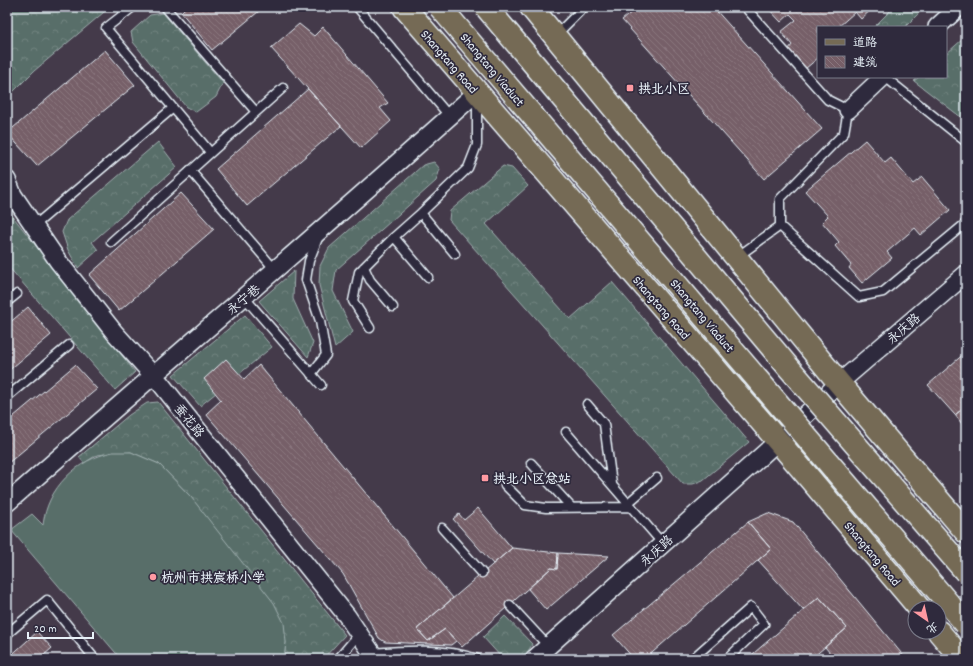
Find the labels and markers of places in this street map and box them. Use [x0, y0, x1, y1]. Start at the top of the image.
place label: 拱北小区 [638, 81, 690, 100]
marker: 拱北小区 [625, 83, 635, 93]
place label: 拱北小区总站 [493, 471, 571, 490]
marker: 拱北小区总站 [480, 473, 490, 483]
place label: 杭州市拱宸桥小学 [161, 570, 265, 589]
marker: 杭州市拱宸桥小学 [148, 572, 158, 582]

